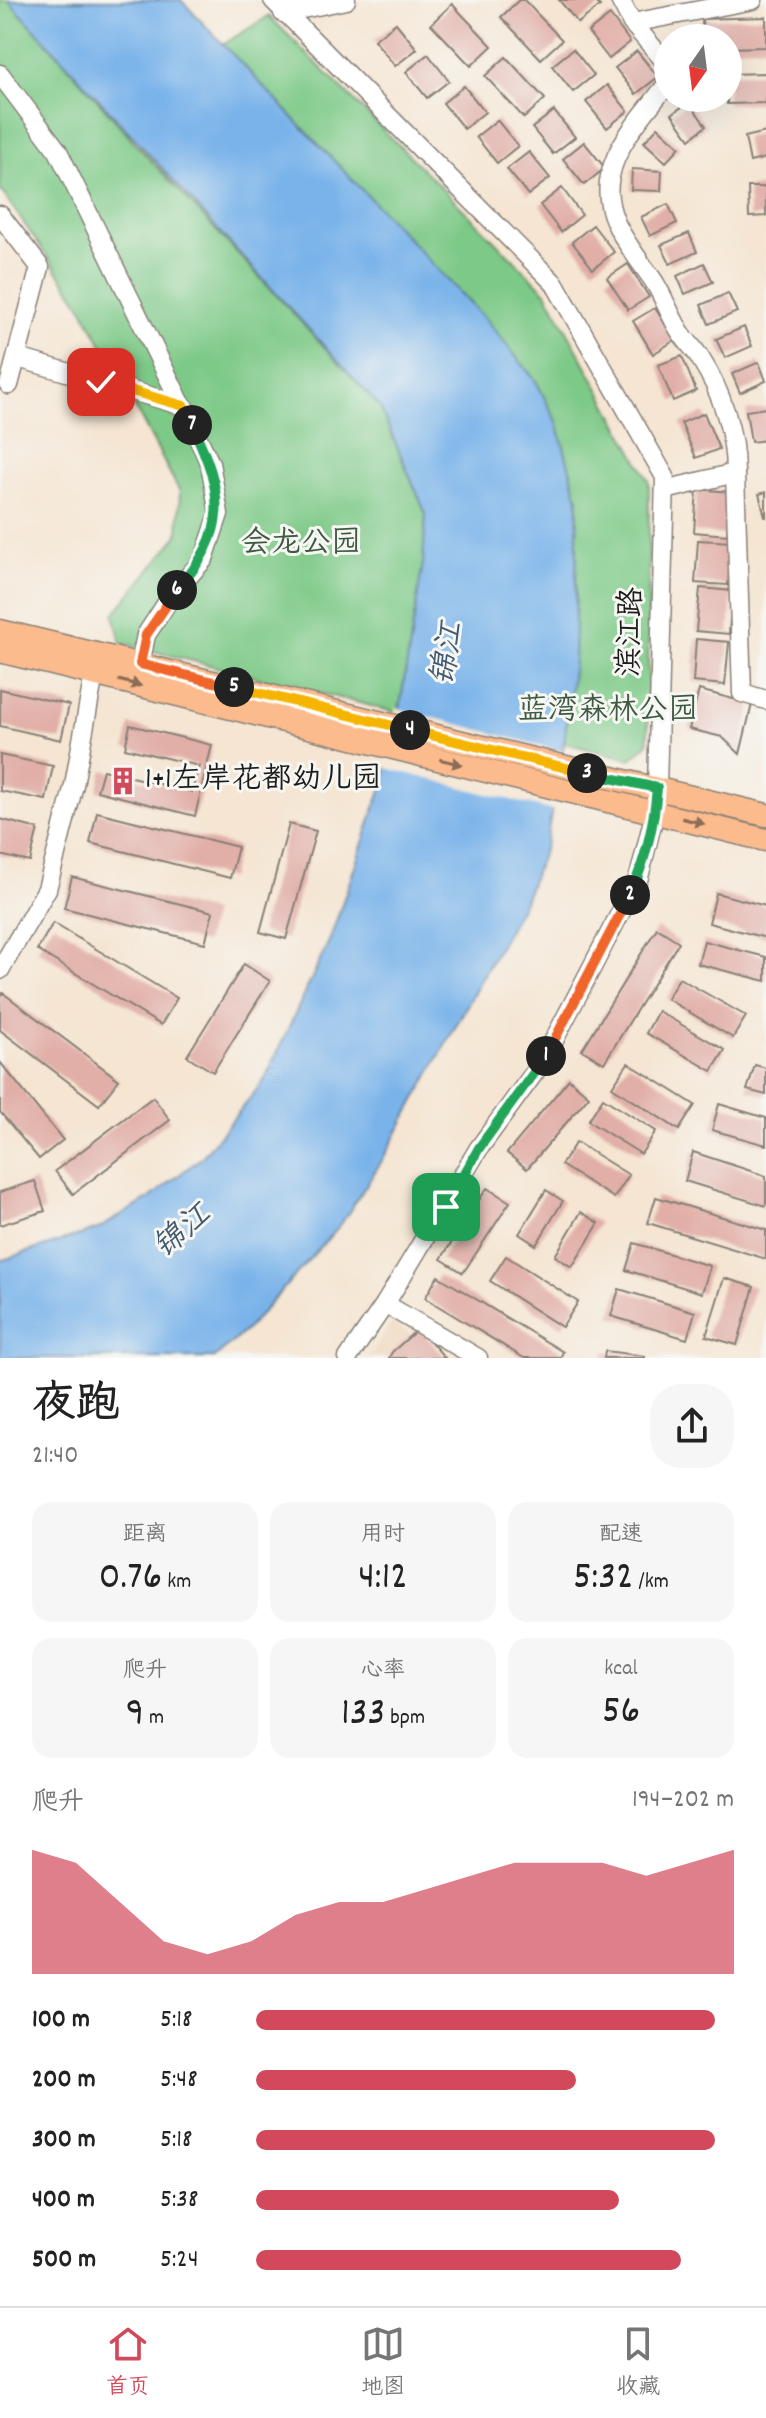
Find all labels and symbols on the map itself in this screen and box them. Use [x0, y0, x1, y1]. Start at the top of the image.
north arrow [654, 24, 742, 112]
pin [67, 348, 135, 416]
pin: 7 [172, 405, 212, 445]
park label: 会龙公园 [241, 524, 361, 567]
pin: 6 [157, 570, 197, 610]
street label: 滨江路 [610, 586, 656, 678]
water label: 锦江 [422, 617, 478, 689]
pin: 5 [214, 667, 254, 707]
one-way arrow [118, 677, 143, 689]
park label: 蓝湾森林公园 [518, 691, 698, 734]
pin: 4 [390, 710, 430, 750]
pin: 3 [567, 753, 607, 793]
one-way arrow [439, 756, 464, 769]
place label: 1+1左岸花都幼儿园 [145, 760, 382, 803]
building icon: 1+1左岸花都幼儿园 [108, 766, 138, 796]
one-way arrow [680, 816, 705, 828]
pin: 2 [610, 875, 650, 915]
pin: 1 [526, 1036, 566, 1076]
pin [412, 1173, 480, 1241]
water label: 锦江 [145, 1193, 225, 1271]

